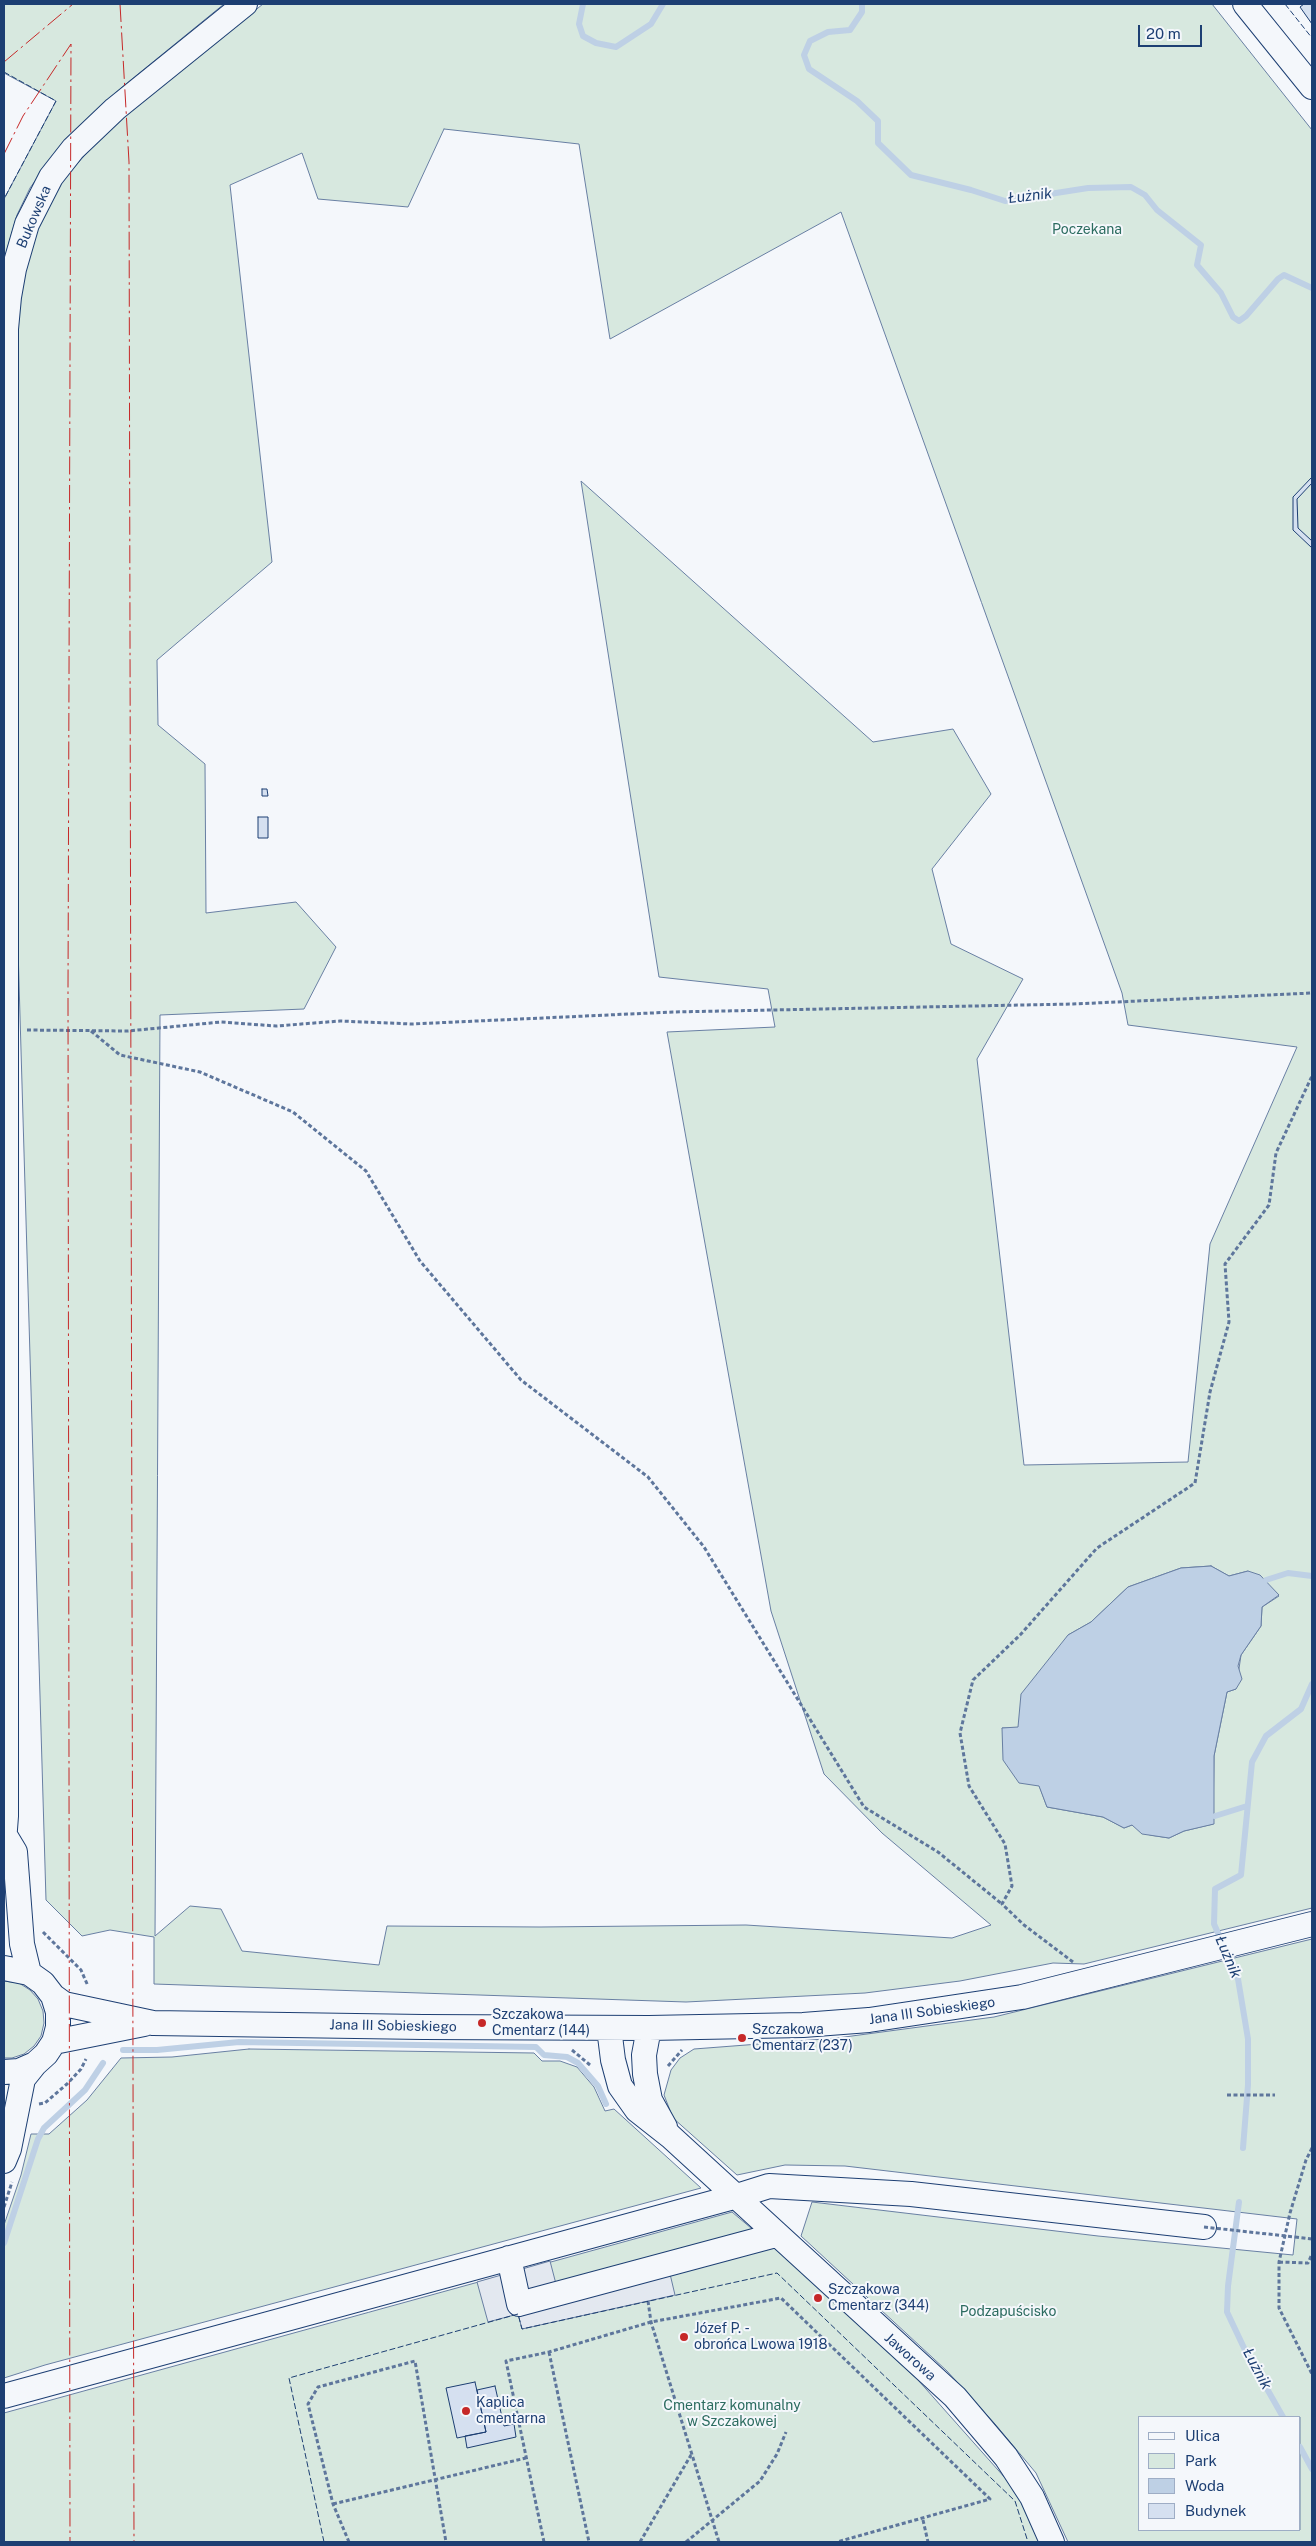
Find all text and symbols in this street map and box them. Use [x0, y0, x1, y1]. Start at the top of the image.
scale bar [1141, 15, 1205, 47]
text: 20 m [1146, 25, 1181, 42]
street label: Bukowska [13, 183, 55, 251]
water label: Łużnik [1007, 184, 1053, 208]
park label: Poczekana [1052, 222, 1122, 238]
water label: Łużnik [1211, 1933, 1245, 1981]
street label: Jana III Sobieskiego [868, 1994, 996, 2028]
place label: Szczakowa Cmentarz (144) [492, 2007, 590, 2040]
street label: Jana III Sobieskiego [329, 2016, 457, 2036]
marker: Szczakowa Cmentarz (144) [476, 2017, 488, 2029]
place label: Szczakowa Cmentarz (237) [752, 2022, 853, 2054]
marker: Szczakowa Cmentarz (237) [736, 2032, 748, 2044]
place label: Szczakowa Cmentarz (344) [828, 2282, 929, 2314]
marker: Szczakowa Cmentarz (344) [812, 2292, 824, 2304]
park label: Podzapuścisko [960, 2304, 1056, 2320]
place label: Józef P. - obrońca Lwowa 1918 [694, 2321, 828, 2354]
street label: Jaworowa [881, 2330, 939, 2384]
marker: Józef P. - obrońca Lwowa 1918 [678, 2331, 690, 2343]
water label: Łużnik [1239, 2345, 1275, 2393]
place label: Kaplica cmentarna [476, 2395, 546, 2428]
park label: Cmentarz komunalny w Szczakowej [663, 2398, 801, 2430]
marker: Kaplica cmentarna [460, 2405, 472, 2417]
legend [1138, 2416, 1301, 2531]
text: Ulica [1185, 2427, 1220, 2444]
text: Park [1185, 2452, 1217, 2469]
text: Woda [1185, 2477, 1224, 2494]
text: Budynek [1185, 2502, 1246, 2519]

